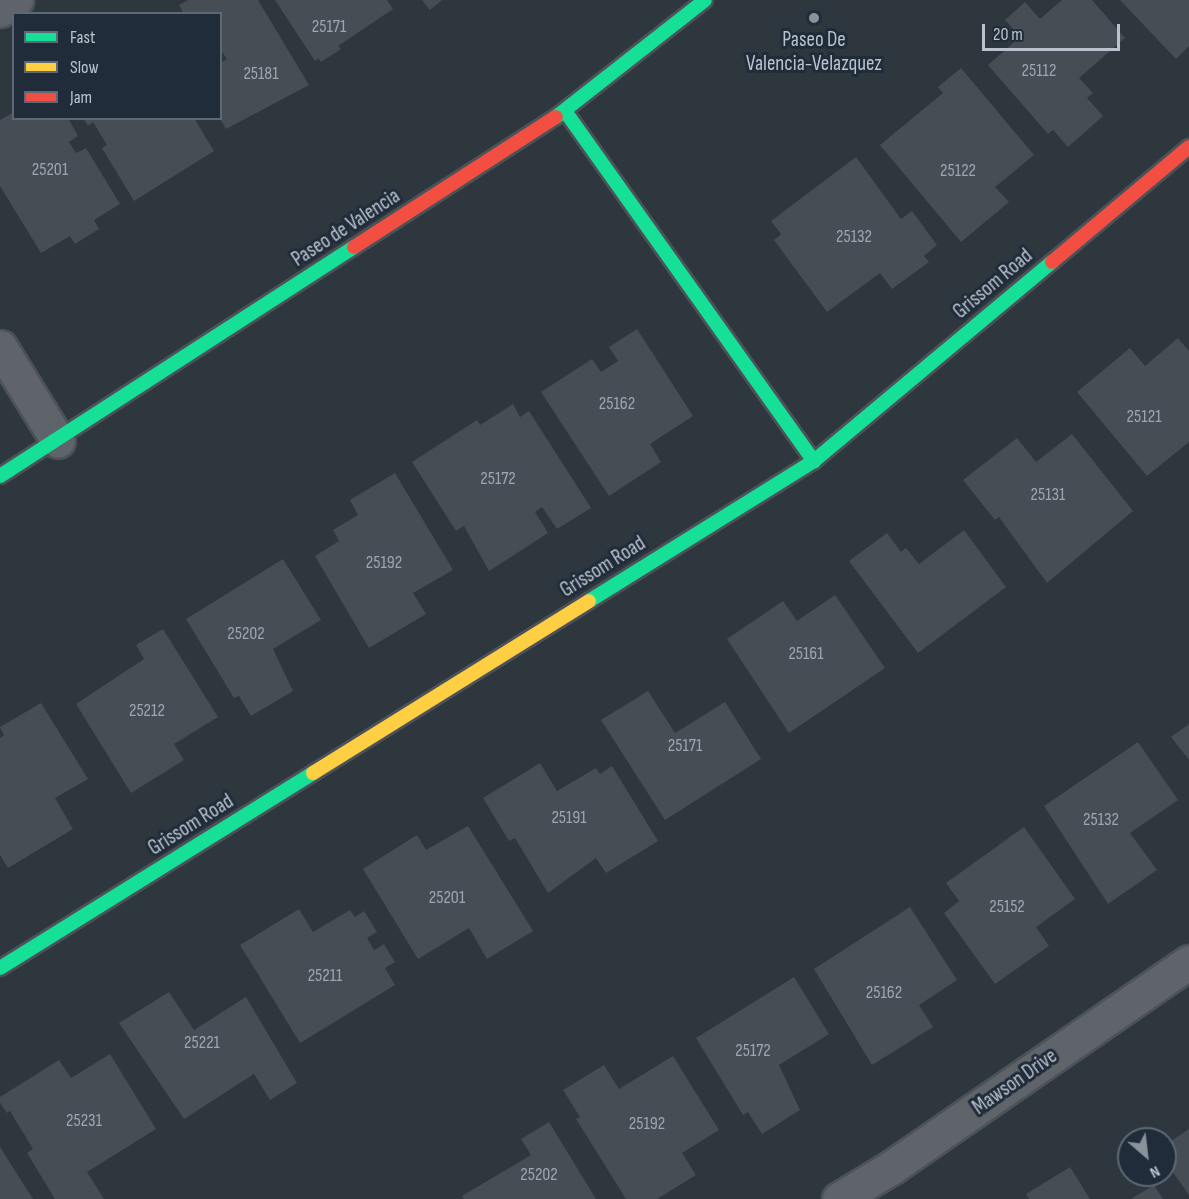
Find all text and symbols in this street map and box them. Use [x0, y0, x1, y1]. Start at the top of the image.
marker: Paseo De Valencia-Velazquez [807, 11, 821, 25]
legend [12, 12, 222, 120]
scale bar [985, 12, 1123, 50]
house number: 25171 [312, 16, 346, 38]
text: 20 m [993, 24, 1023, 45]
text: Fast [70, 27, 95, 48]
place label: Paseo De Valencia-Velazquez [746, 27, 882, 77]
text: Slow [70, 57, 99, 78]
house number: 25112 [1022, 60, 1056, 82]
house number: 25181 [243, 63, 279, 85]
text: Jam [70, 87, 92, 108]
house number: 25201 [32, 159, 68, 181]
house number: 25122 [940, 160, 976, 182]
street label: Paseo de Valencia [287, 184, 405, 272]
house number: 25132 [836, 226, 872, 248]
street label: Grissom Road [948, 244, 1038, 324]
house number: 25162 [599, 393, 635, 415]
house number: 25121 [1127, 406, 1161, 428]
house number: 25172 [480, 468, 516, 490]
house number: 25131 [1031, 484, 1065, 506]
street label: Grissom Road [556, 531, 650, 603]
house number: 25192 [366, 552, 402, 574]
house number: 25202 [227, 623, 265, 645]
house number: 25161 [788, 643, 824, 665]
house number: 25212 [129, 700, 165, 722]
house number: 25171 [668, 735, 702, 757]
street label: Grissom Road [144, 789, 238, 861]
house number: 25191 [551, 807, 587, 829]
house number: 25132 [1083, 809, 1119, 831]
house number: 25201 [429, 887, 465, 909]
house number: 25152 [989, 896, 1025, 918]
house number: 25211 [308, 965, 342, 987]
house number: 25162 [866, 982, 902, 1004]
house number: 25221 [184, 1032, 220, 1054]
house number: 25172 [735, 1040, 771, 1062]
street label: Mawson Drive [968, 1044, 1062, 1120]
house number: 25231 [66, 1110, 102, 1132]
house number: 25192 [629, 1113, 665, 1135]
north arrow [1117, 1127, 1177, 1187]
text: N [1147, 1161, 1163, 1182]
house number: 25202 [520, 1164, 558, 1186]

